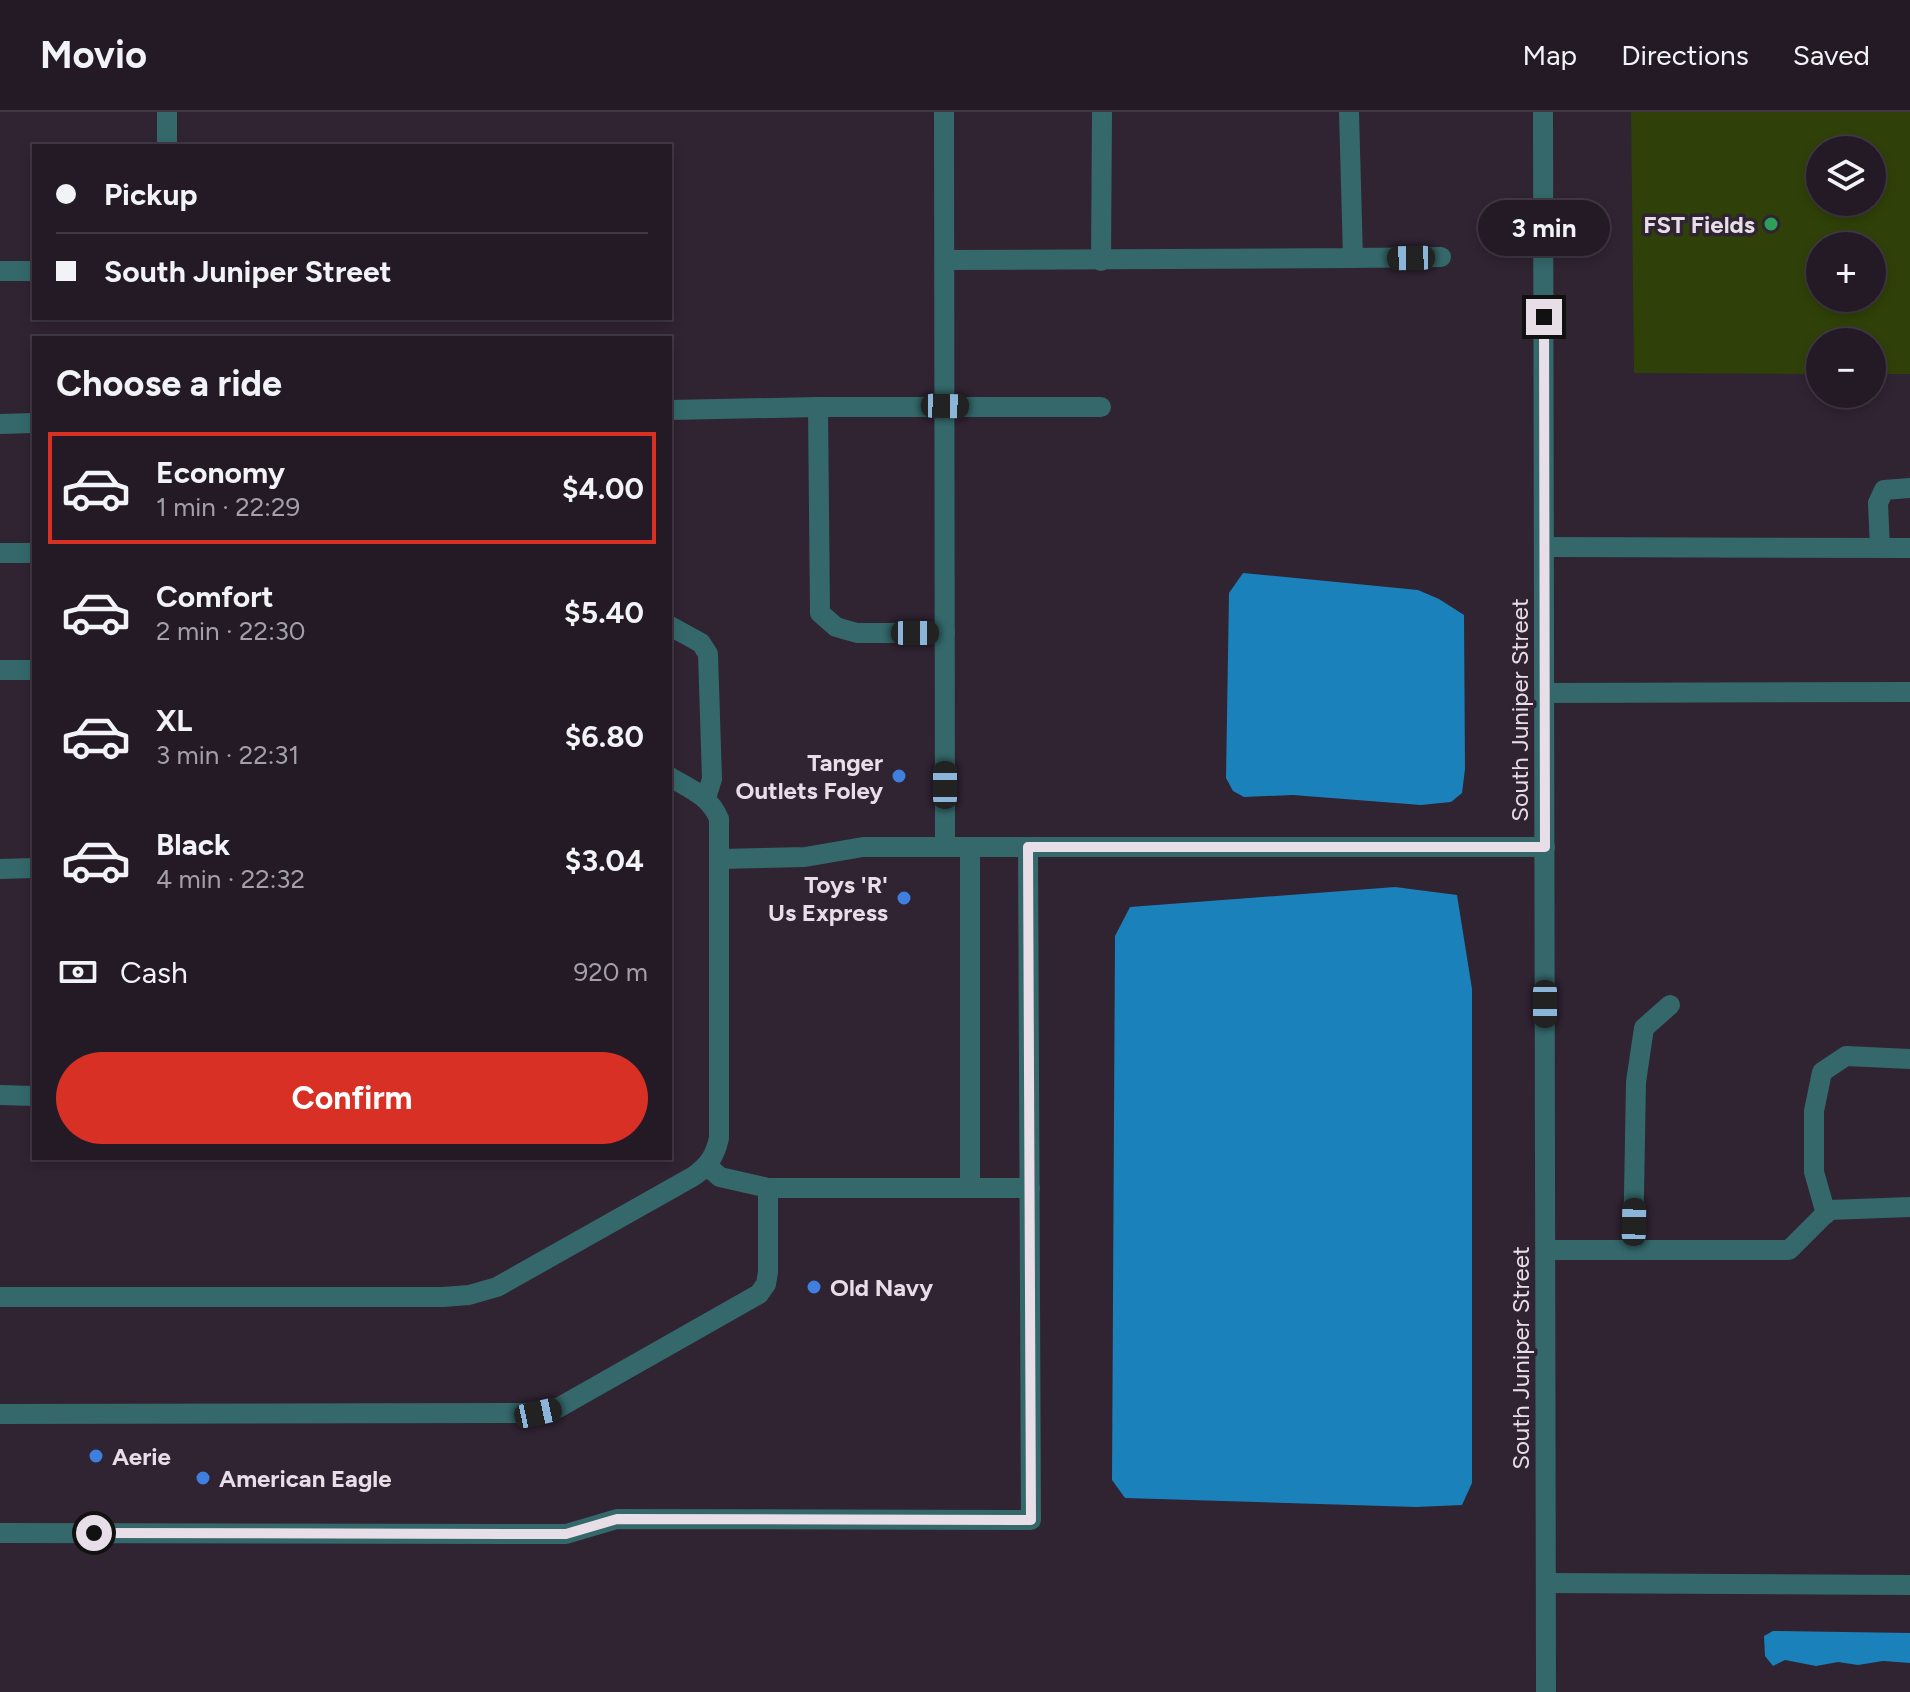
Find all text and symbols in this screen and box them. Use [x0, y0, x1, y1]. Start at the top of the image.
text: Movio [40, 32, 147, 78]
text: Map [1523, 38, 1577, 72]
text: Directions [1621, 38, 1749, 72]
text: Saved [1793, 38, 1870, 72]
map controls [1806, 136, 1886, 408]
button: layers [1806, 136, 1886, 216]
text: Pickup [104, 176, 198, 213]
callout: 3 min [1478, 201, 1610, 257]
place label: FST Fields [1643, 210, 1755, 239]
text: 3 min [1512, 212, 1576, 244]
marker: FST Fields [1762, 215, 1780, 233]
button: + [1806, 232, 1886, 312]
car [1387, 246, 1435, 270]
text: South Juniper Street [104, 253, 392, 290]
route end [1526, 299, 1562, 335]
button: − [1806, 328, 1886, 408]
text: Choose a ride [56, 362, 282, 405]
car [921, 394, 969, 418]
icon: car [60, 452, 132, 524]
text: Economy [156, 454, 285, 491]
text: $4.00 [562, 470, 644, 507]
text: 1 min · 22:29 [156, 491, 300, 523]
icon: car [60, 576, 132, 648]
text: Comfort [156, 578, 274, 615]
text: $5.40 [564, 594, 644, 631]
street label: South Juniper Street [1505, 598, 1534, 822]
text: 2 min · 22:30 [156, 615, 306, 647]
car [891, 621, 939, 645]
icon: car [60, 700, 132, 772]
text: XL [156, 702, 192, 739]
text: $6.80 [565, 718, 644, 755]
text: 3 min · 22:31 [156, 739, 299, 771]
place label: Tanger Outlets Foley [736, 748, 883, 805]
car [933, 761, 957, 809]
marker: Tanger Outlets Foley [890, 767, 908, 785]
icon: car [60, 824, 132, 896]
text: Black [156, 826, 230, 863]
text: $3.04 [565, 842, 644, 879]
text: 4 min · 22:32 [156, 863, 305, 895]
place label: Toys 'R' Us Express [768, 870, 888, 927]
marker: Toys 'R' Us Express [895, 889, 913, 907]
icon: cash [56, 950, 100, 994]
text: Cash [120, 954, 188, 991]
text: 920 m [574, 956, 648, 988]
car [1533, 980, 1557, 1028]
button: Confirm [56, 1052, 648, 1144]
car [1622, 1198, 1646, 1246]
street label: South Juniper Street [1506, 1246, 1535, 1470]
place label: Old Navy [830, 1273, 933, 1302]
marker: Old Navy [805, 1278, 823, 1296]
car [512, 1396, 564, 1430]
place label: Aerie [112, 1442, 171, 1471]
marker: Aerie [87, 1447, 105, 1465]
place label: American Eagle [219, 1464, 392, 1493]
marker: American Eagle [194, 1469, 212, 1487]
route start [76, 1515, 112, 1551]

